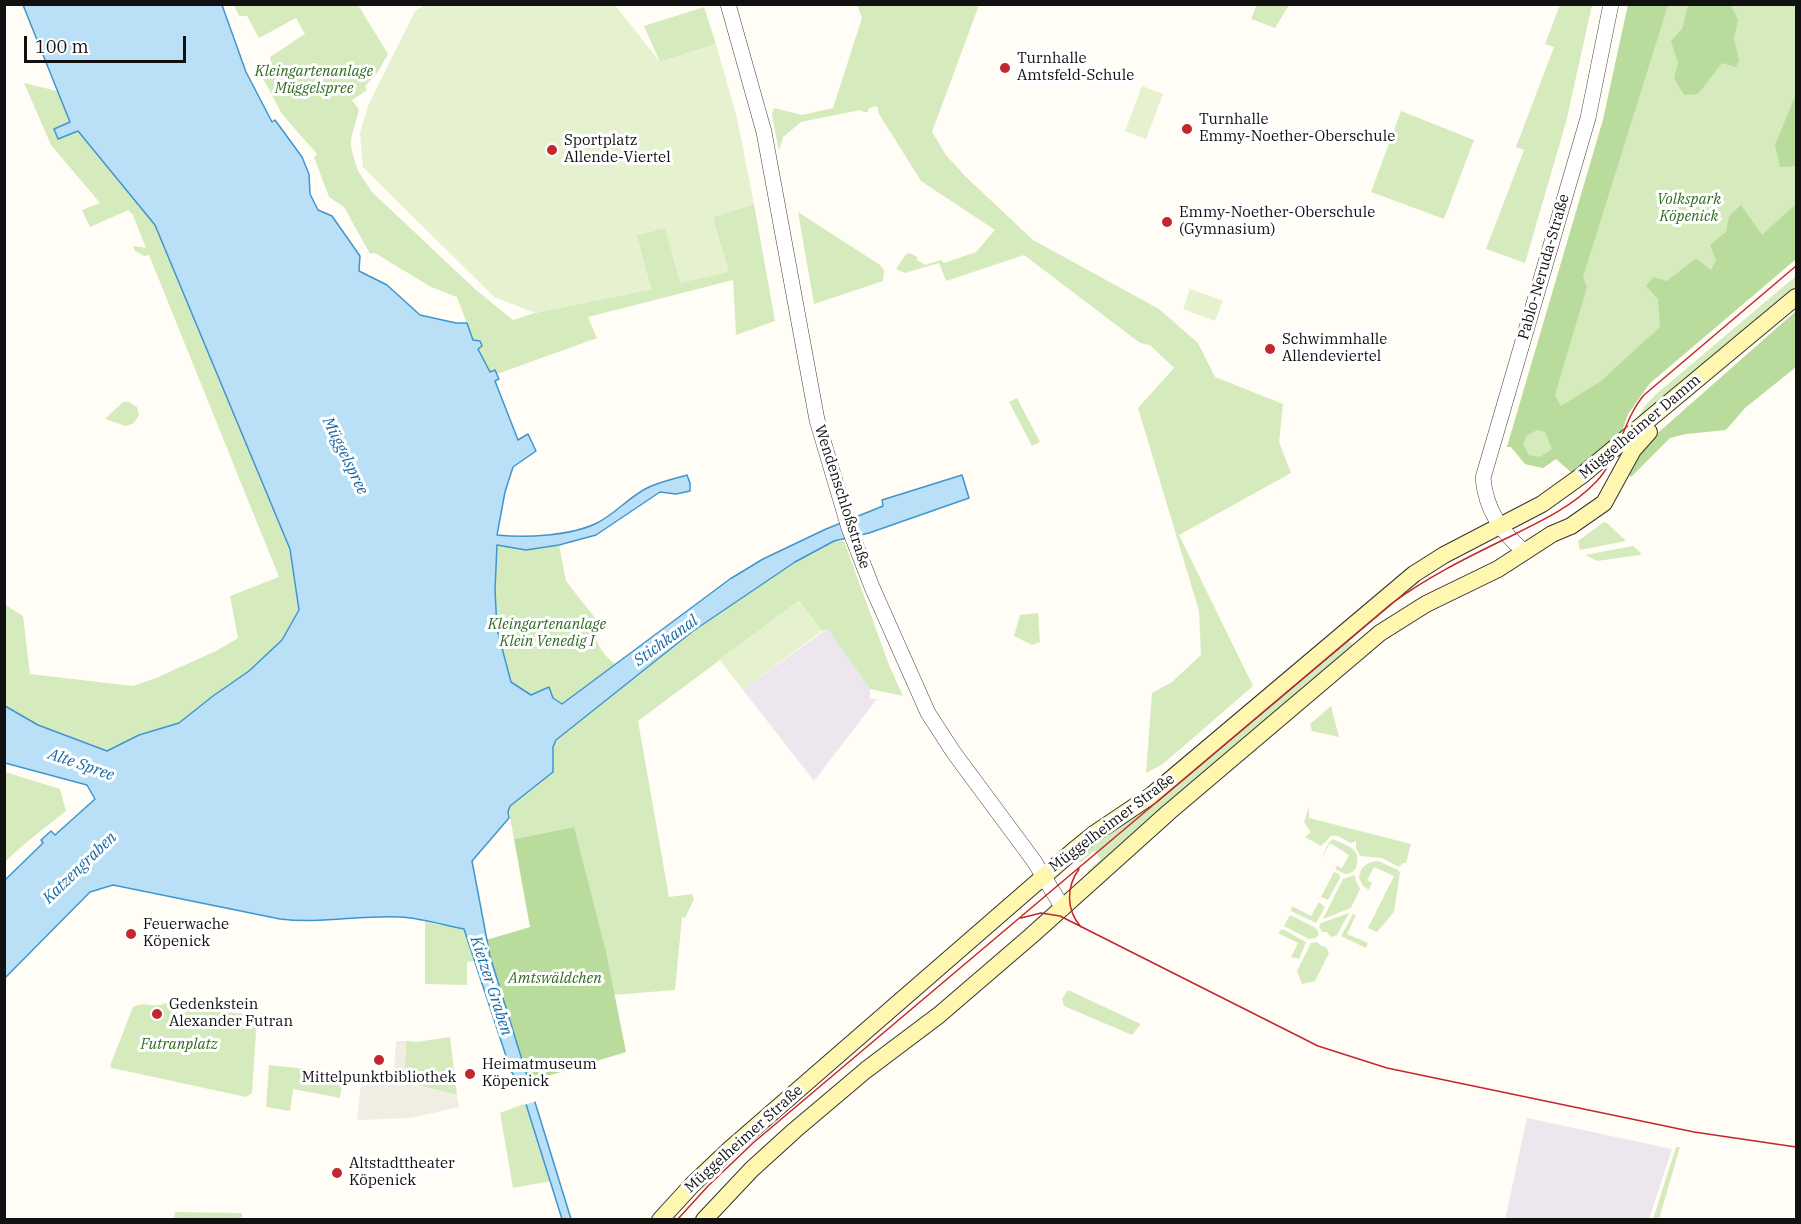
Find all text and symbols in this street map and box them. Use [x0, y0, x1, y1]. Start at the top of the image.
scale bar [27, 24, 189, 62]
text: 100 m [35, 35, 89, 58]
place label: Turnhalle Amtsfeld-Schule [1017, 50, 1134, 85]
marker: Turnhalle Amtsfeld-Schule [998, 61, 1012, 75]
park label: Kleingartenanlage Müggelspree [255, 63, 373, 98]
place label: Turnhalle Emmy-Noether-Oberschule [1199, 111, 1395, 146]
marker: Turnhalle Emmy-Noether-Oberschule [1180, 122, 1194, 136]
place label: Sportplatz Allende-Viertel [564, 132, 671, 167]
marker: Sportplatz Allende-Viertel [545, 143, 559, 157]
park label: Volkspark Köpenick [1657, 191, 1721, 226]
street label: Pablo-Neruda-Straße [1515, 192, 1573, 342]
place label: Emmy-Noether-Oberschule (Gymnasium) [1179, 204, 1375, 239]
marker: Emmy-Noether-Oberschule (Gymnasium) [1160, 215, 1174, 229]
place label: Schwimmhalle Allendeviertel [1282, 331, 1387, 366]
marker: Schwimmhalle Allendeviertel [1263, 342, 1277, 356]
street label: Müggelheimer Damm [1576, 371, 1704, 483]
water label: Müggelspree [318, 414, 372, 498]
street label: Wendenschloßstraße [810, 423, 874, 571]
water label: Stichkanal [630, 611, 702, 671]
park label: Kleingartenanlage Klein Venedig I [488, 616, 606, 651]
water label: Alte Spree [45, 745, 117, 785]
street label: Müggelheimer Straße [1046, 770, 1178, 876]
water label: Katzengraben [39, 828, 121, 908]
place label: Feuerwache Köpenick [143, 916, 229, 951]
marker: Feuerwache Köpenick [124, 927, 138, 941]
water label: Kietzer Graben [466, 934, 516, 1038]
park label: Amtswäldchen [508, 970, 602, 988]
place label: Gedenkstein Alexander Futran [169, 996, 293, 1031]
marker: Gedenkstein Alexander Futran [150, 1007, 164, 1021]
park label: Futranplatz [140, 1036, 218, 1054]
marker: Mittelpunktbibliothek [372, 1053, 386, 1067]
place label: Heimatmuseum Köpenick [482, 1056, 597, 1091]
marker: Heimatmuseum Köpenick [463, 1067, 477, 1081]
place label: Mittelpunktbibliothek [302, 1069, 456, 1087]
street label: Müggelheimer Straße [681, 1081, 807, 1197]
place label: Altstadttheater Köpenick [349, 1155, 455, 1190]
marker: Altstadttheater Köpenick [330, 1166, 344, 1180]

